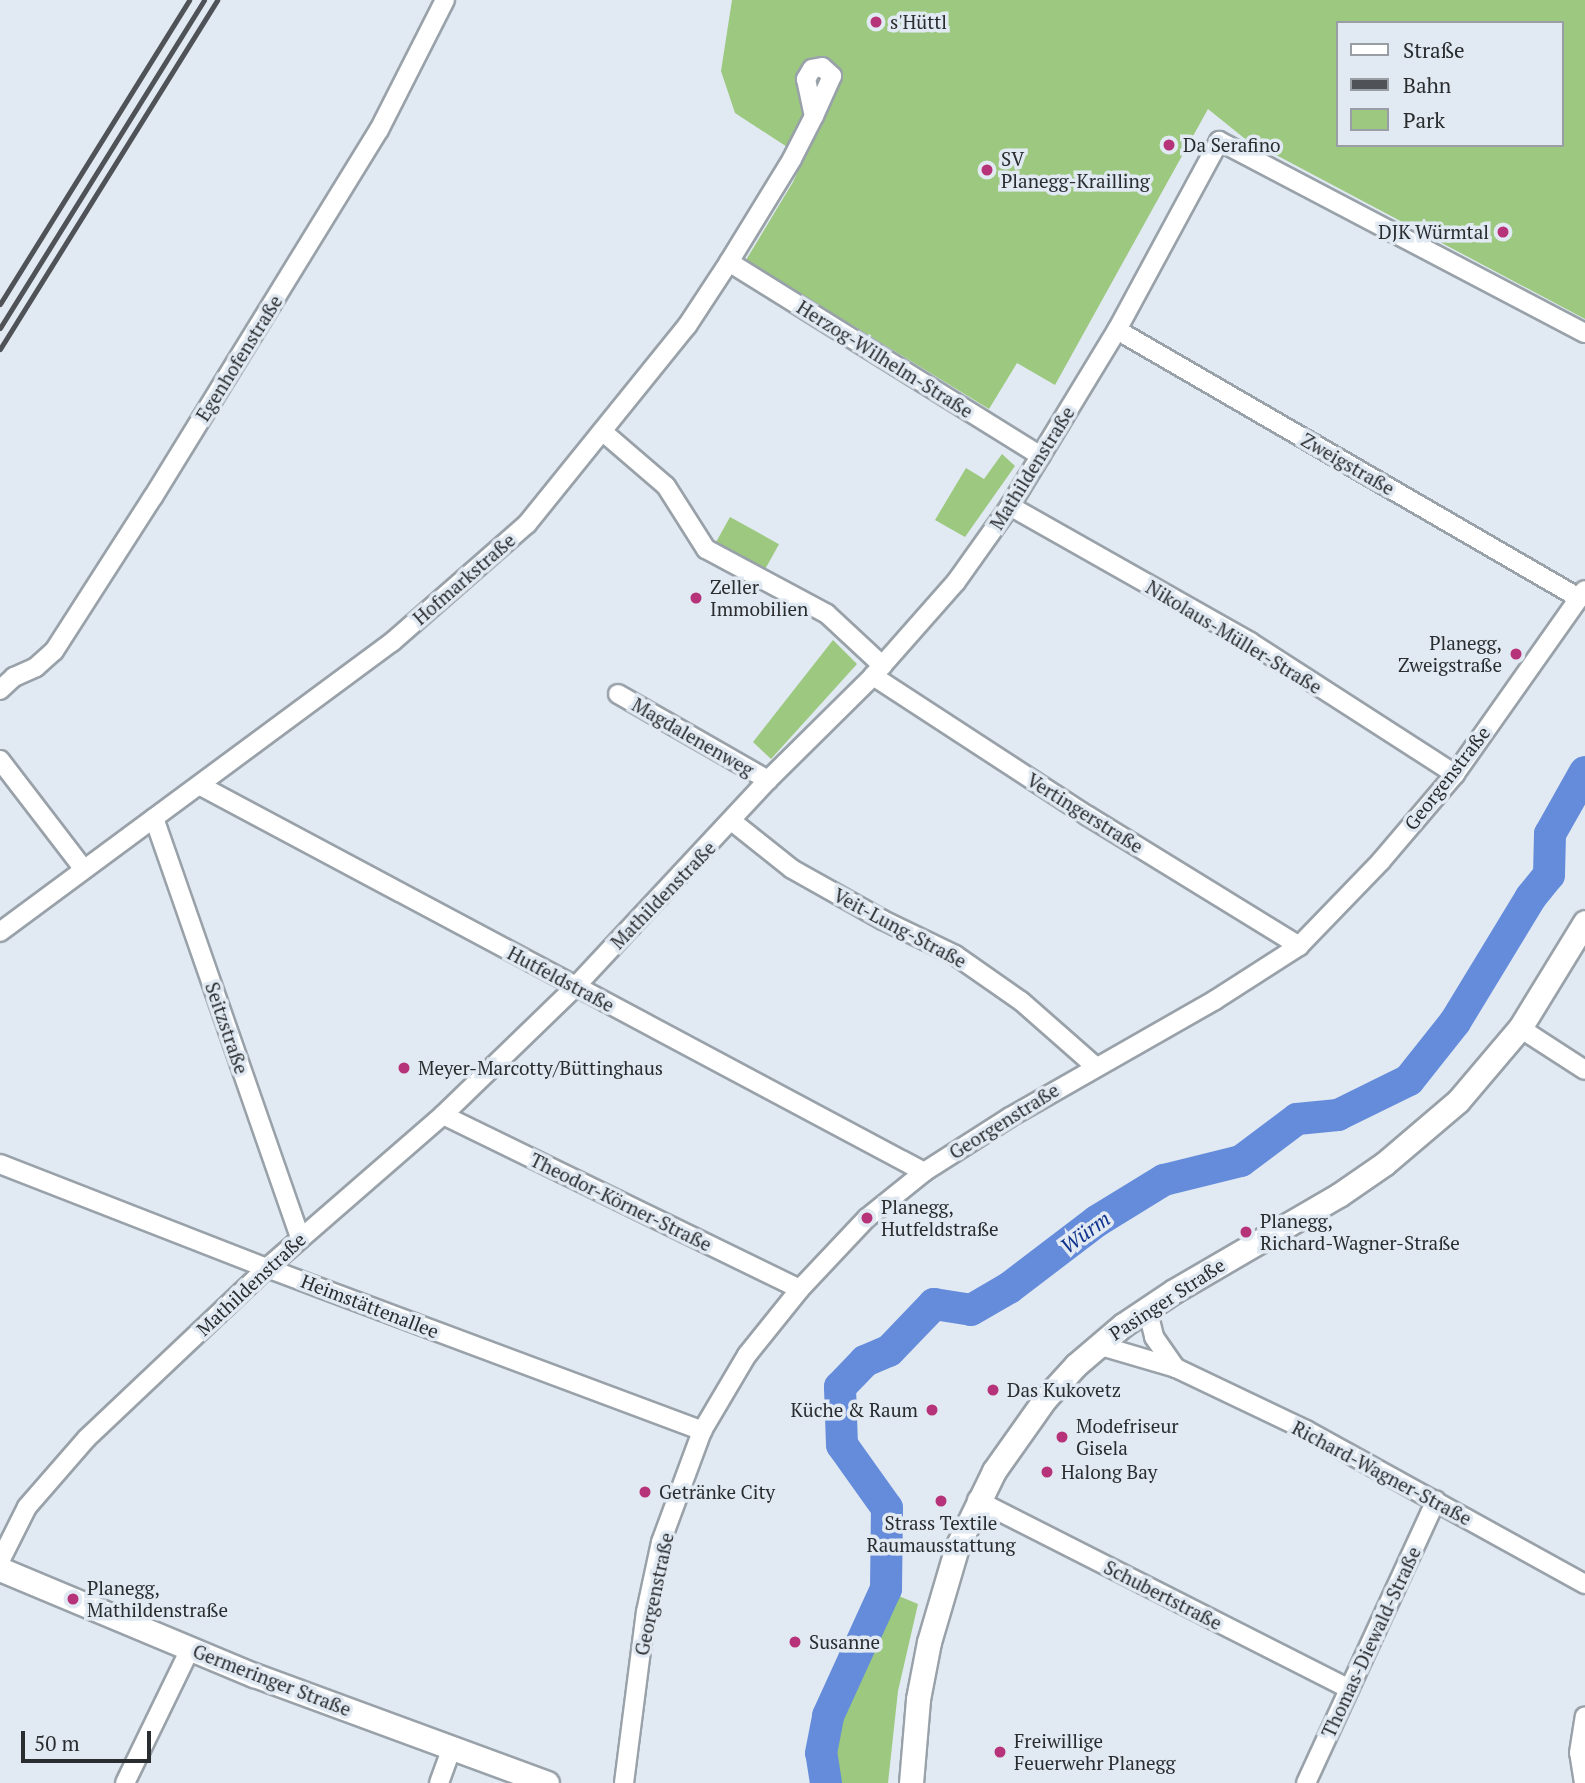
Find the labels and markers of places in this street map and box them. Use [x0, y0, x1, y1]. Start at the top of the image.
place label: s'Hüttl [890, 11, 947, 33]
marker: s'Hüttl [868, 14, 884, 30]
place label: Da Serafino [1183, 134, 1280, 156]
marker: Da Serafino [1161, 137, 1177, 153]
place label: SV Planegg-Krailling [1001, 148, 1150, 192]
marker: SV Planegg-Krailling [979, 162, 995, 178]
place label: DJK Würmtal [1378, 221, 1489, 243]
marker: DJK Würmtal [1495, 224, 1511, 240]
place label: Zeller Immobilien [710, 576, 808, 620]
marker: Zeller Immobilien [688, 590, 704, 606]
place label: Planegg, Zweigstraße [1398, 632, 1502, 676]
marker: Planegg, Zweigstraße [1508, 646, 1524, 662]
place label: Meyer-Marcotty/Büttinghaus [418, 1057, 663, 1079]
marker: Meyer-Marcotty/Büttinghaus [396, 1060, 412, 1076]
place label: Planegg, Hutfeldstraße [881, 1196, 999, 1240]
marker: Planegg, Hutfeldstraße [859, 1210, 875, 1226]
place label: Planegg, Richard-Wagner-Straße [1260, 1210, 1460, 1254]
marker: Planegg, Richard-Wagner-Straße [1238, 1224, 1254, 1240]
place label: Das Kukovetz [1007, 1379, 1121, 1401]
marker: Das Kukovetz [985, 1382, 1001, 1398]
place label: Küche & Raum [791, 1399, 918, 1421]
marker: Küche & Raum [924, 1402, 940, 1418]
place label: Modefriseur Gisela [1076, 1415, 1179, 1459]
marker: Modefriseur Gisela [1054, 1429, 1070, 1445]
place label: Halong Bay [1061, 1461, 1157, 1483]
marker: Halong Bay [1039, 1464, 1055, 1480]
place label: Getränke City [659, 1481, 775, 1503]
marker: Getränke City [637, 1484, 653, 1500]
marker: Strass Textile Raumausstattung [933, 1493, 949, 1509]
place label: Strass Textile Raumausstattung [867, 1512, 1015, 1556]
place label: Planegg, Mathildenstraße [87, 1577, 228, 1621]
marker: Planegg, Mathildenstraße [65, 1591, 81, 1607]
place label: Susanne [809, 1631, 880, 1653]
marker: Susanne [787, 1634, 803, 1650]
place label: Freiwillige Feuerwehr Planegg [1014, 1730, 1176, 1774]
marker: Freiwillige Feuerwehr Planegg [992, 1744, 1008, 1760]

